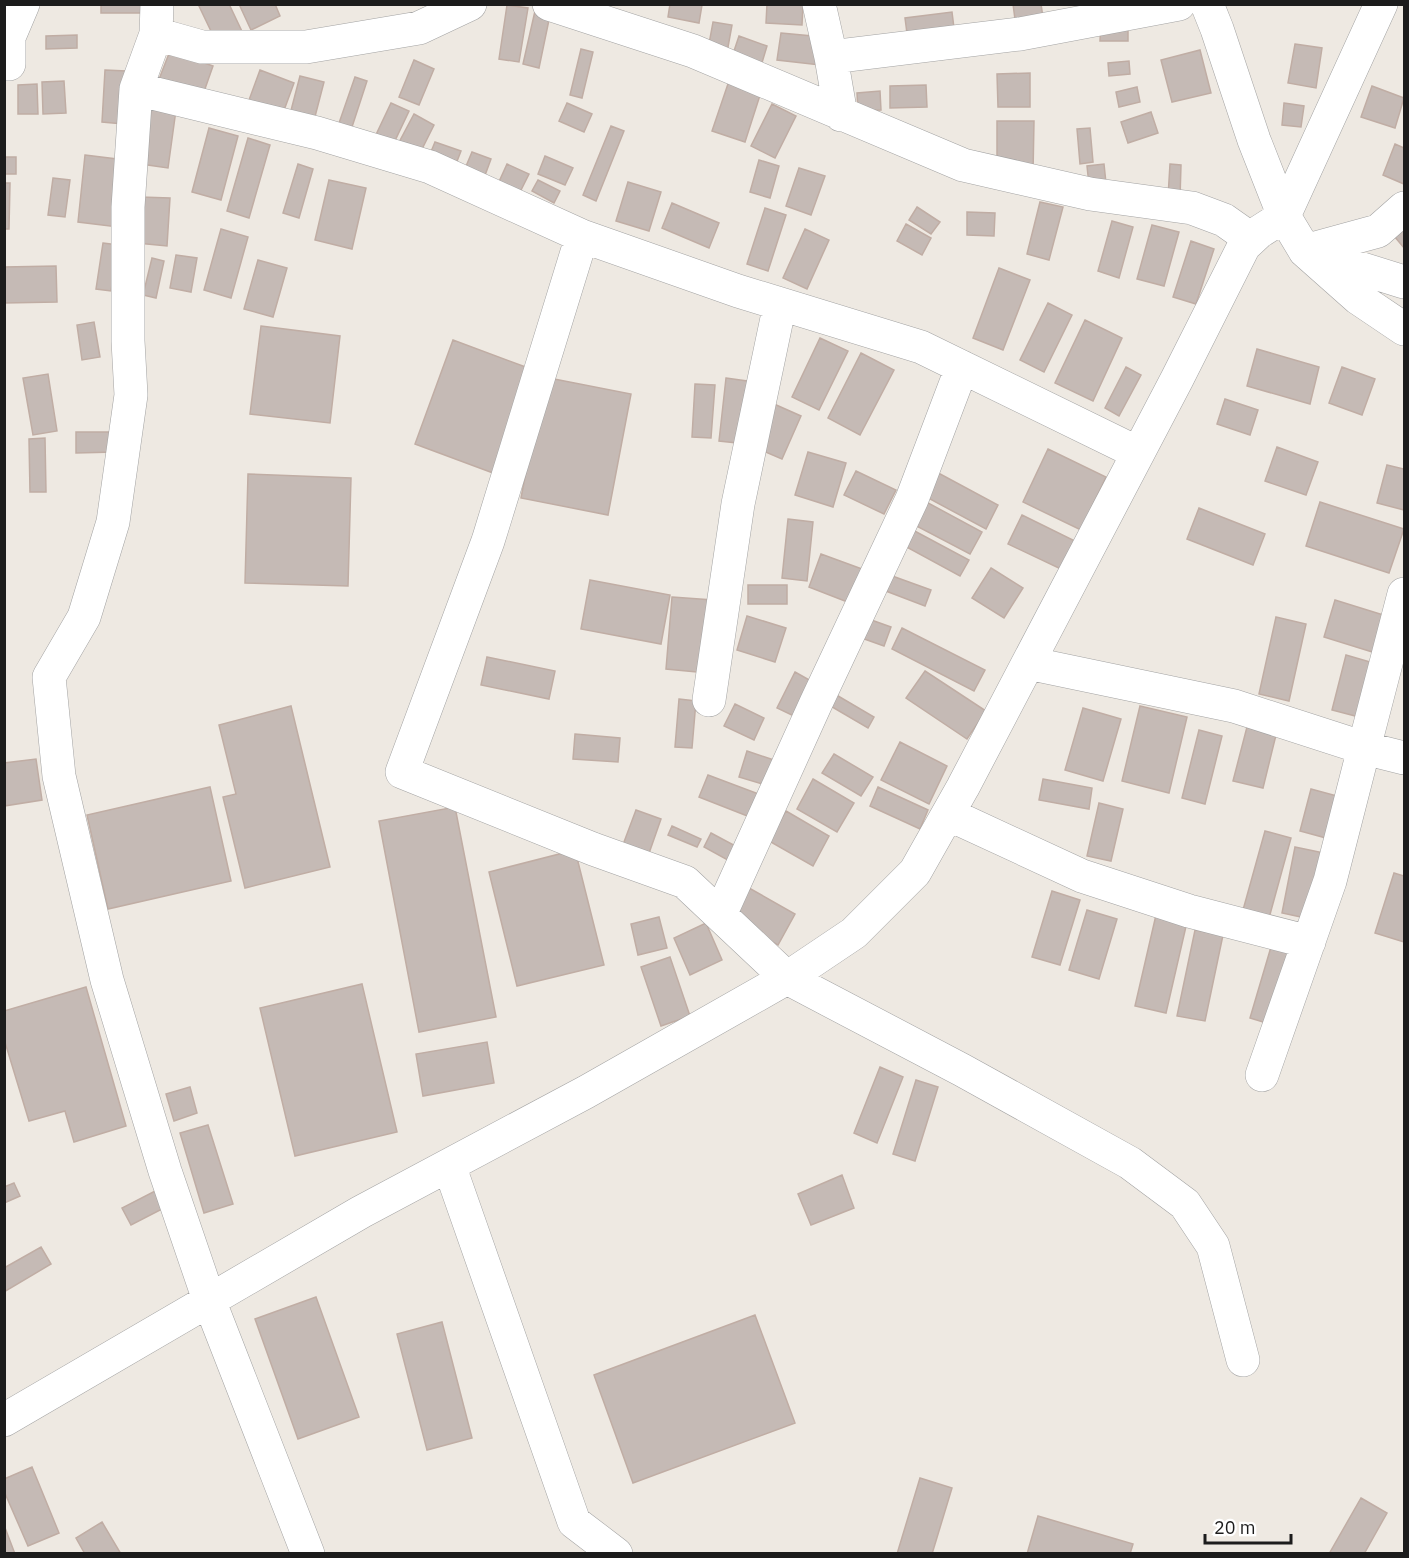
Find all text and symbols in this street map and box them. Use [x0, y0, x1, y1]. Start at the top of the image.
scale bar [1205, 1507, 1290, 1545]
text: 20 m [1214, 1516, 1256, 1539]

